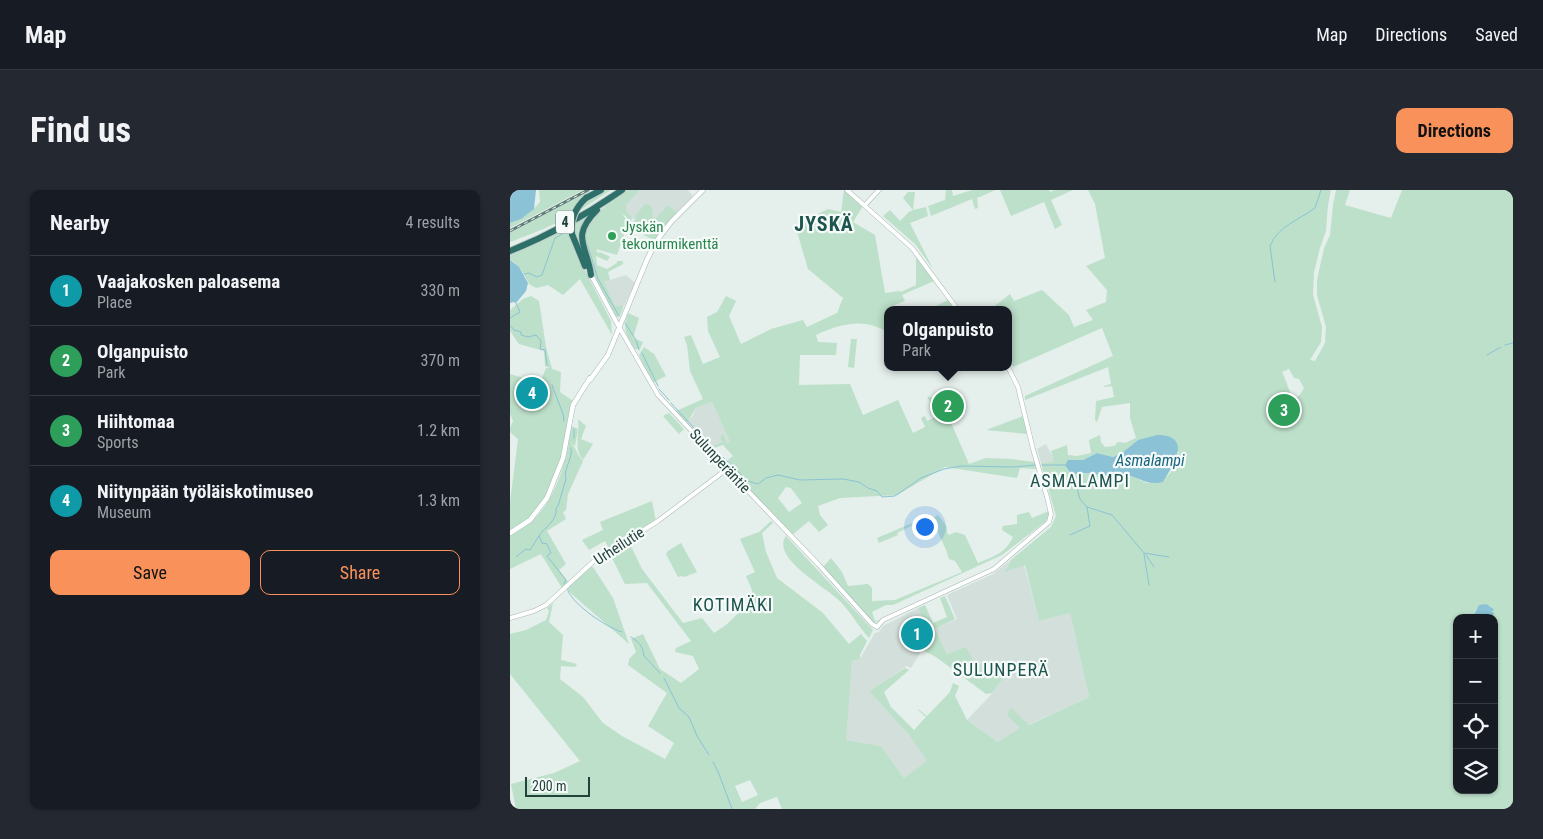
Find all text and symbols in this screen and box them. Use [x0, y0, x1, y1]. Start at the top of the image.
text: Map [25, 21, 66, 49]
text: Map [1316, 24, 1347, 45]
text: Directions [1375, 24, 1447, 45]
text: Saved [1475, 24, 1518, 45]
button: Directions [1396, 108, 1513, 153]
text: Find us [30, 110, 131, 151]
text: Nearby [50, 211, 109, 235]
road number: 4 [556, 211, 574, 234]
district label: JYSKÄ [794, 212, 854, 236]
text: 4 results [405, 213, 460, 232]
place label: Jyskän tekonurmikenttä [622, 218, 719, 253]
marker: Jyskän tekonurmikenttä [606, 230, 618, 242]
text: Vaajakosken paloasema [97, 270, 280, 293]
text: 1 [62, 281, 70, 300]
text: 330 m [421, 281, 460, 300]
text: Place [97, 293, 132, 312]
popup [884, 306, 1012, 371]
text: Olganpuisto [902, 318, 994, 341]
text: Olganpuisto [97, 340, 188, 363]
text: Park [902, 341, 931, 360]
text: 2 [62, 351, 70, 370]
text: 370 m [421, 351, 460, 370]
text: Park [97, 363, 126, 382]
pin: 4 [516, 374, 548, 412]
pin: 2 [932, 387, 964, 425]
pin: 3 [1268, 391, 1300, 429]
text: Hiihtomaa [97, 410, 175, 433]
text: 3 [62, 421, 70, 440]
text: 1.2 km [417, 421, 460, 440]
street label: Sulunperäntie [686, 425, 754, 497]
text: Sports [97, 433, 139, 452]
water label: Asmalampi [1114, 451, 1185, 470]
district label: ASMALAMPI [1030, 470, 1130, 491]
text: Niitynpään työläiskotimuseo [97, 480, 313, 503]
text: 4 [62, 491, 70, 510]
text: 1.3 km [417, 491, 460, 510]
text: Museum [97, 503, 151, 522]
your location [912, 514, 938, 540]
street label: Urheilutie [590, 523, 648, 569]
button: Save [50, 550, 250, 595]
button: Share [260, 550, 460, 595]
district label: KOTIMÄKI [693, 594, 773, 615]
map controls [1453, 614, 1498, 794]
button: + [1453, 614, 1498, 659]
pin: 1 [901, 615, 933, 653]
district label: SULUNPERÄ [953, 659, 1049, 680]
button: − [1453, 659, 1498, 704]
button: locate [1453, 704, 1498, 749]
button: layers [1453, 749, 1498, 794]
scale bar [525, 774, 590, 797]
text: 200 m [532, 778, 567, 794]

